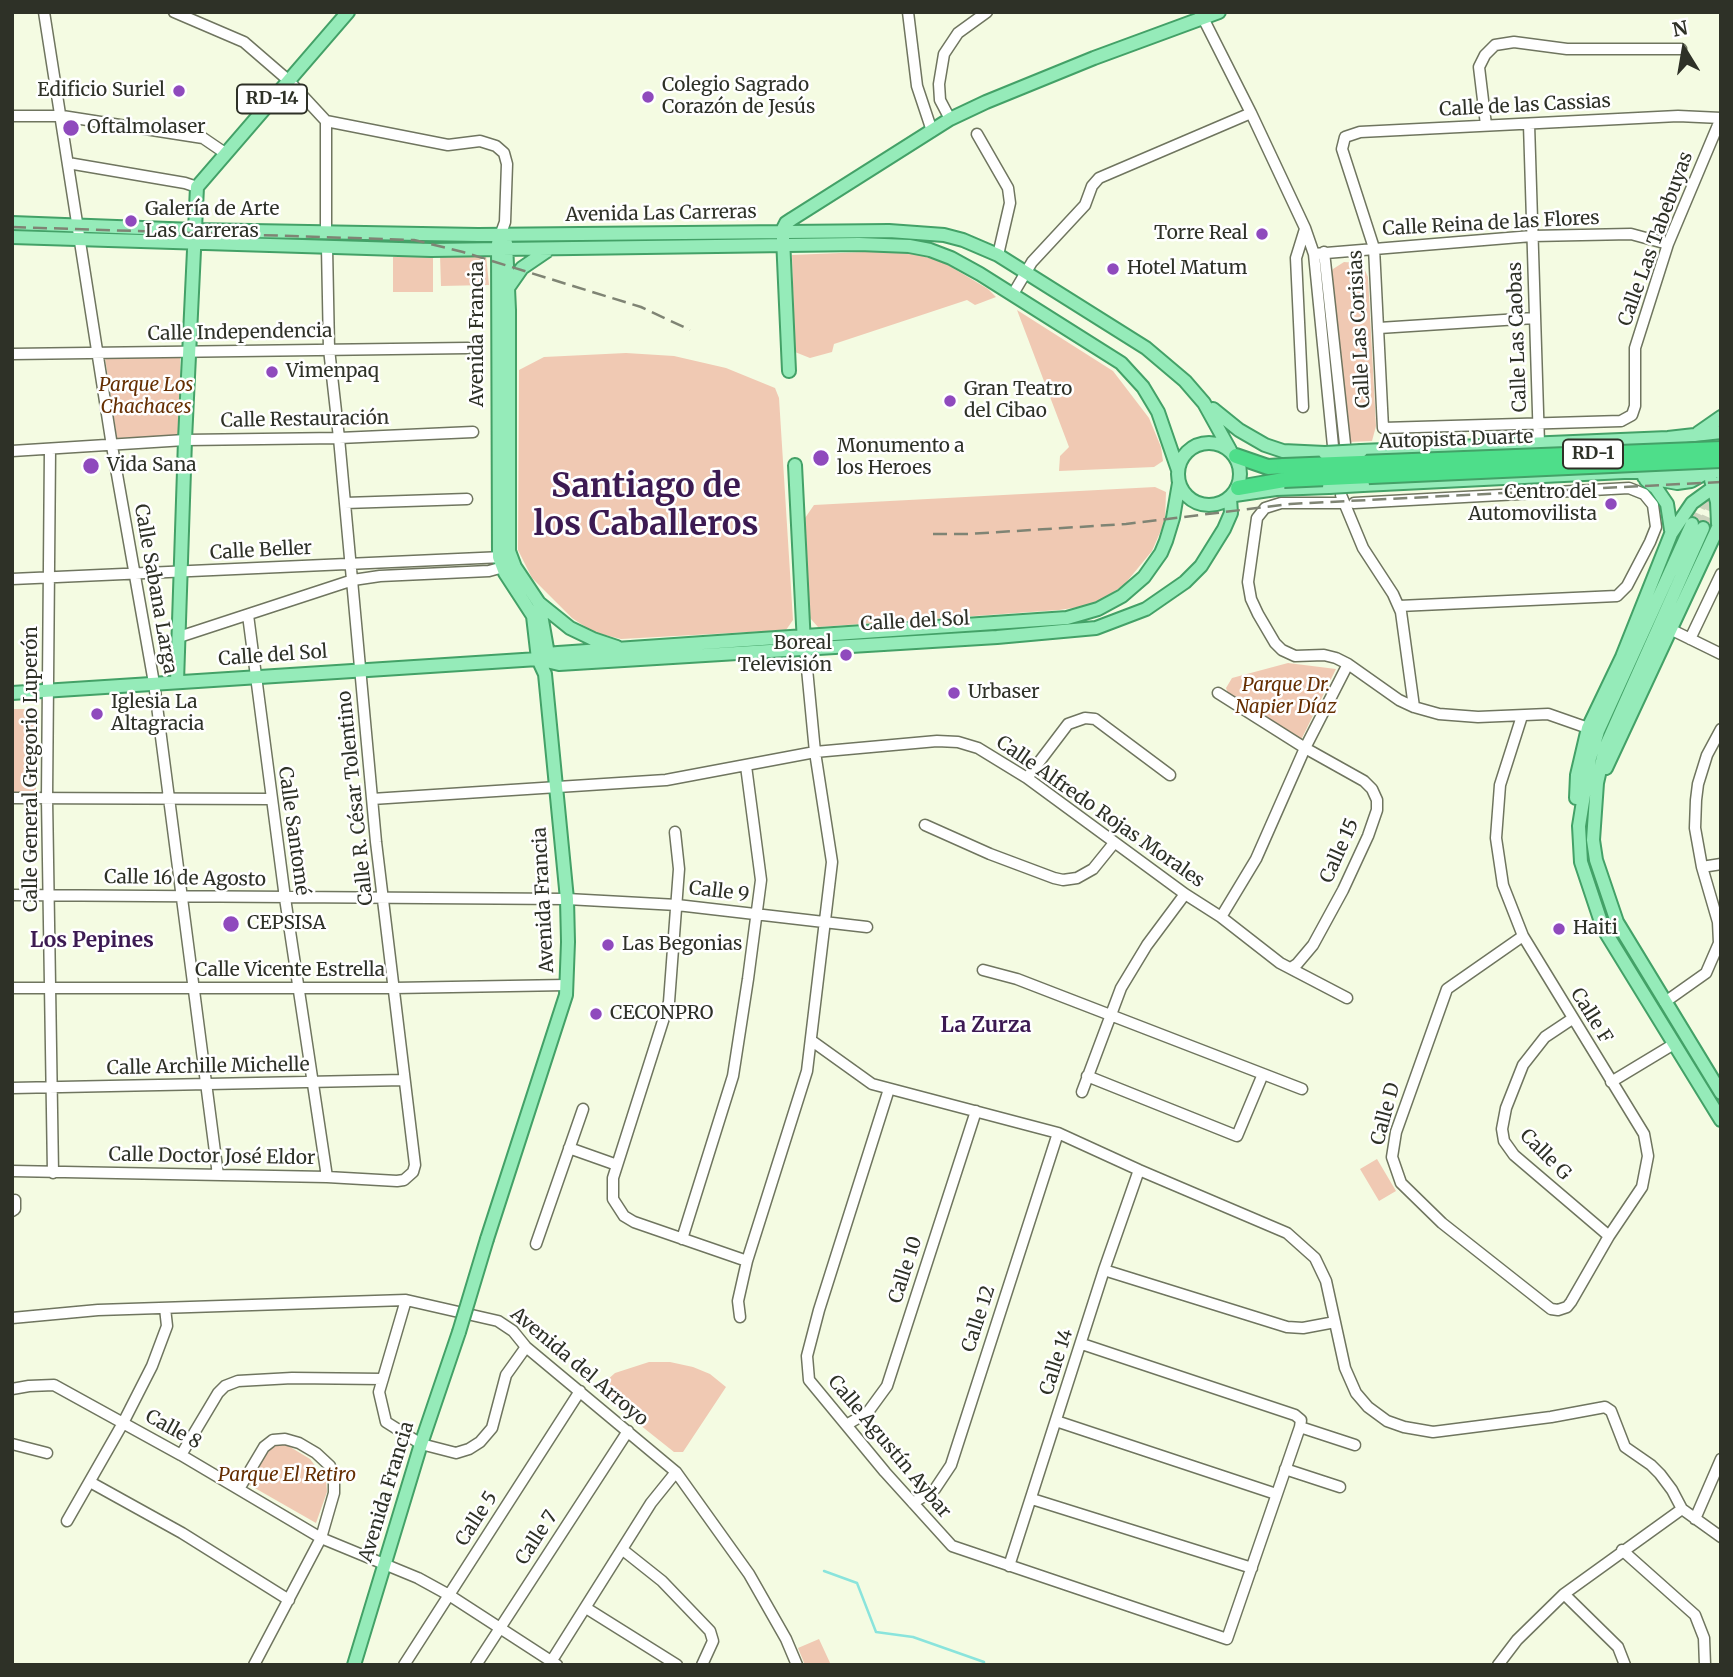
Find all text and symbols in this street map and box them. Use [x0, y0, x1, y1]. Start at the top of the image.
north arrow [1649, 14, 1719, 84]
text: N [1670, 15, 1690, 42]
place label: Colegio Sagrado Corazón de Jesús [662, 75, 815, 119]
place label: Edificio Suriel [37, 80, 165, 102]
marker: Edificio Suriel [171, 83, 187, 99]
road number: RD-14 [237, 84, 307, 114]
marker: Colegio Sagrado Corazón de Jesús [640, 89, 656, 105]
street label: Calle de las Cassias [1439, 90, 1611, 122]
place label: Oftalmolaser [87, 117, 206, 139]
marker: Oftalmolaser [61, 118, 81, 138]
street label: Calle Las Tabebuyas [1614, 149, 1698, 329]
place label: Galería de Arte Las Carreras [145, 199, 279, 243]
street label: Avenida Las Carreras [565, 201, 757, 227]
street label: Calle Reina de las Flores [1382, 207, 1600, 241]
marker: Galería de Arte Las Carreras [123, 213, 139, 229]
place label: Torre Real [1154, 223, 1248, 245]
marker: Torre Real [1254, 226, 1270, 242]
street label: Calle Las Corisias [1344, 249, 1376, 409]
place label: Hotel Matum [1127, 258, 1247, 280]
street label: Avenida Francia [467, 261, 489, 407]
marker: Hotel Matum [1105, 261, 1121, 277]
street label: Calle Las Caobas [1504, 261, 1532, 413]
street label: Calle Independencia [148, 320, 332, 346]
place label: Vimenpaq [286, 361, 379, 383]
marker: Vimenpaq [264, 364, 280, 380]
park label: Parque Los Chachaces [99, 375, 193, 419]
place label: Gran Teatro del Cibao [964, 379, 1072, 423]
marker: Gran Teatro del Cibao [942, 393, 958, 409]
street label: Calle Restauración [220, 407, 390, 433]
street label: Autopista Duarte [1378, 426, 1534, 454]
place label: Monumento a los Heroes [837, 436, 965, 480]
road number: RD-1 [1563, 440, 1623, 468]
marker: Monumento a los Heroes [811, 448, 831, 468]
place label: Vida Sana [107, 455, 196, 477]
marker: Vida Sana [81, 456, 101, 476]
district label: Santiago de los Caballeros [534, 468, 758, 546]
place label: Centro del Automovilista [1468, 482, 1597, 526]
marker: Centro del Automovilista [1603, 496, 1619, 512]
street label: Calle Sabana Larga [129, 502, 181, 676]
street label: Calle Beller [209, 537, 313, 565]
street label: Calle del Sol [860, 608, 970, 636]
street label: Calle General Gregorio Luperón [21, 626, 43, 912]
place label: Boreal Televisión [738, 633, 832, 677]
street label: Calle del Sol [218, 641, 328, 671]
marker: Boreal Televisión [838, 647, 854, 663]
park label: Parque Dr. Napier Díaz [1235, 675, 1337, 719]
place label: Urbaser [968, 682, 1040, 704]
marker: Urbaser [946, 685, 962, 701]
street label: Calle R. César Tolentino [333, 690, 379, 906]
place label: Iglesia La Altagracia [111, 692, 204, 736]
marker: Iglesia La Altagracia [89, 706, 105, 722]
street label: Calle Alfredo Rojas Morales [992, 731, 1208, 893]
street label: Calle Santomé [273, 765, 313, 897]
street label: Calle 15 [1316, 815, 1364, 887]
street label: Avenida Francia [529, 827, 559, 973]
street label: Calle 16 de Agosto [104, 866, 266, 892]
street label: Calle 9 [688, 877, 750, 907]
place label: CEPSISA [247, 913, 326, 935]
marker: CEPSISA [221, 914, 241, 934]
place label: Haiti [1573, 918, 1618, 940]
marker: Haiti [1551, 921, 1567, 937]
district label: Los Pepines [30, 928, 154, 954]
place label: Las Begonias [622, 934, 742, 956]
marker: Las Begonias [600, 937, 616, 953]
street label: Calle Vicente Estrella [195, 960, 385, 982]
street label: Calle F [1565, 984, 1617, 1048]
place label: CECONPRO [610, 1003, 713, 1025]
marker: CECONPRO [588, 1006, 604, 1022]
district label: La Zurza [941, 1013, 1031, 1039]
street label: Calle Archille Michelle [106, 1054, 310, 1080]
street label: Calle D [1367, 1080, 1405, 1148]
street label: Calle G [1515, 1125, 1575, 1185]
street label: Calle Doctor José Eldor [109, 1144, 315, 1170]
street label: Calle 10 [884, 1234, 928, 1306]
street label: Calle 12 [958, 1283, 1000, 1355]
street label: Avenida del Arroyo [506, 1303, 652, 1431]
street label: Calle 14 [1036, 1326, 1078, 1398]
street label: Calle Agustín Aybar [823, 1371, 955, 1523]
street label: Calle 8 [141, 1405, 205, 1455]
street label: Avenida Francia [355, 1419, 419, 1565]
park label: Parque El Retiro [218, 1465, 356, 1487]
street label: Calle 5 [451, 1488, 503, 1550]
street label: Calle 7 [511, 1507, 563, 1569]

